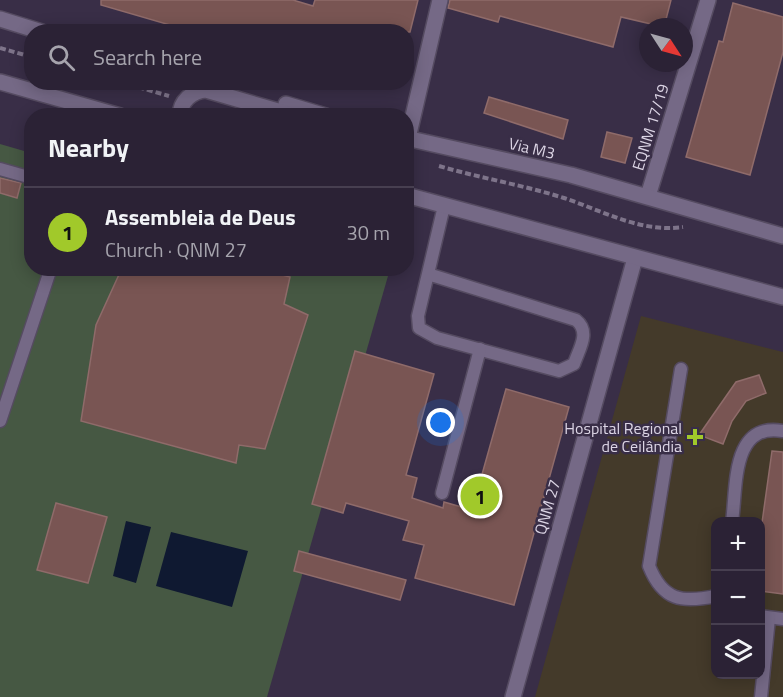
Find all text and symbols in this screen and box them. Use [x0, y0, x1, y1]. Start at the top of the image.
north arrow [639, 18, 693, 72]
search box [24, 24, 414, 90]
text: Search here [93, 40, 202, 74]
icon: search [45, 41, 78, 74]
street label: EQNM 17/19 [625, 81, 675, 173]
text: Nearby [48, 128, 129, 167]
street label: Via M3 [507, 131, 557, 165]
text: Assembleia de Deus [105, 200, 296, 234]
text: 1 [62, 217, 73, 248]
text: 30 m [346, 217, 390, 248]
text: Church · QNM 27 [105, 234, 247, 265]
your location [426, 408, 455, 437]
place label: Hospital Regional de Ceilândia [564, 416, 682, 458]
marker: Hospital Regional de Ceilândia [686, 428, 704, 446]
pin: 1 [460, 474, 500, 518]
street label: QNM 27 [528, 477, 566, 537]
map controls [711, 517, 765, 679]
button: + [711, 517, 765, 571]
button: − [711, 571, 765, 625]
button: layers [711, 625, 765, 679]

